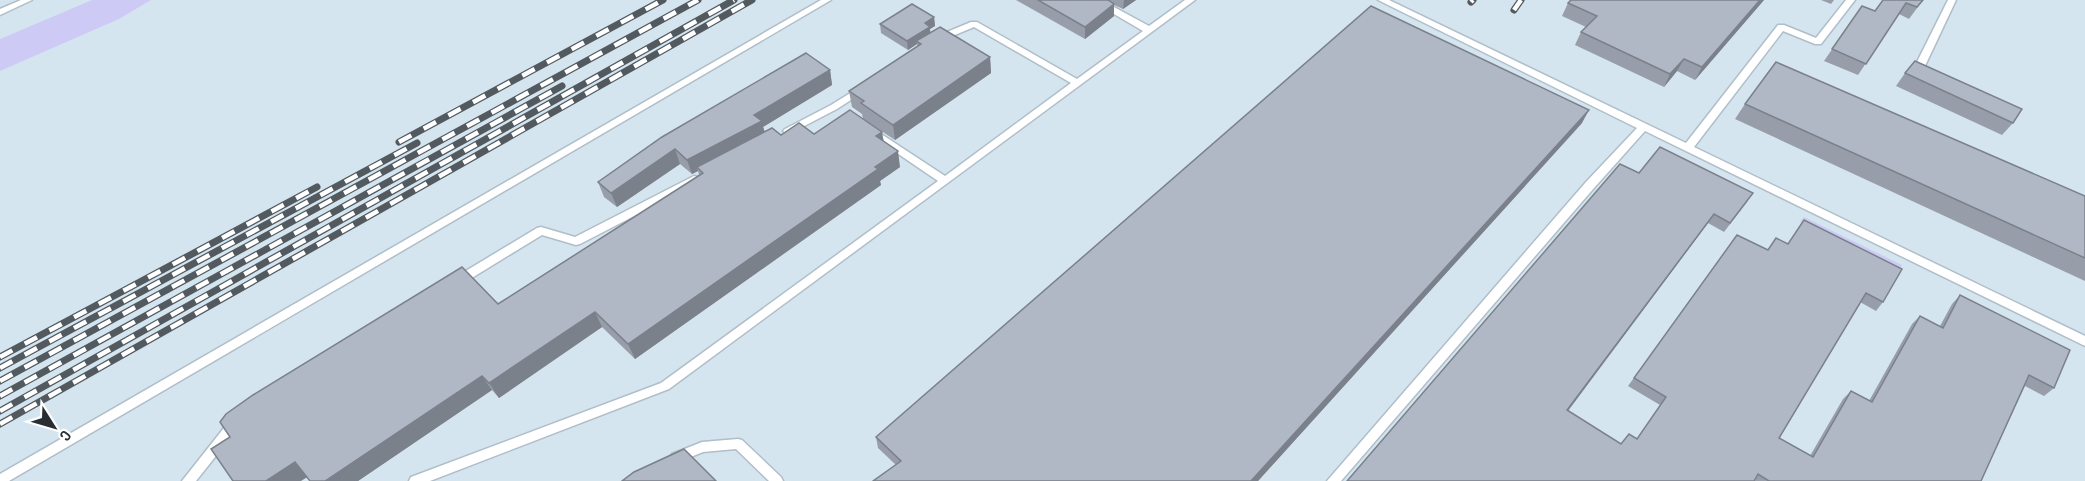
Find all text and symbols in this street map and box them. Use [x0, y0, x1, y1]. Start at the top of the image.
north arrow [24, 397, 84, 457]
text: С [55, 426, 75, 444]

